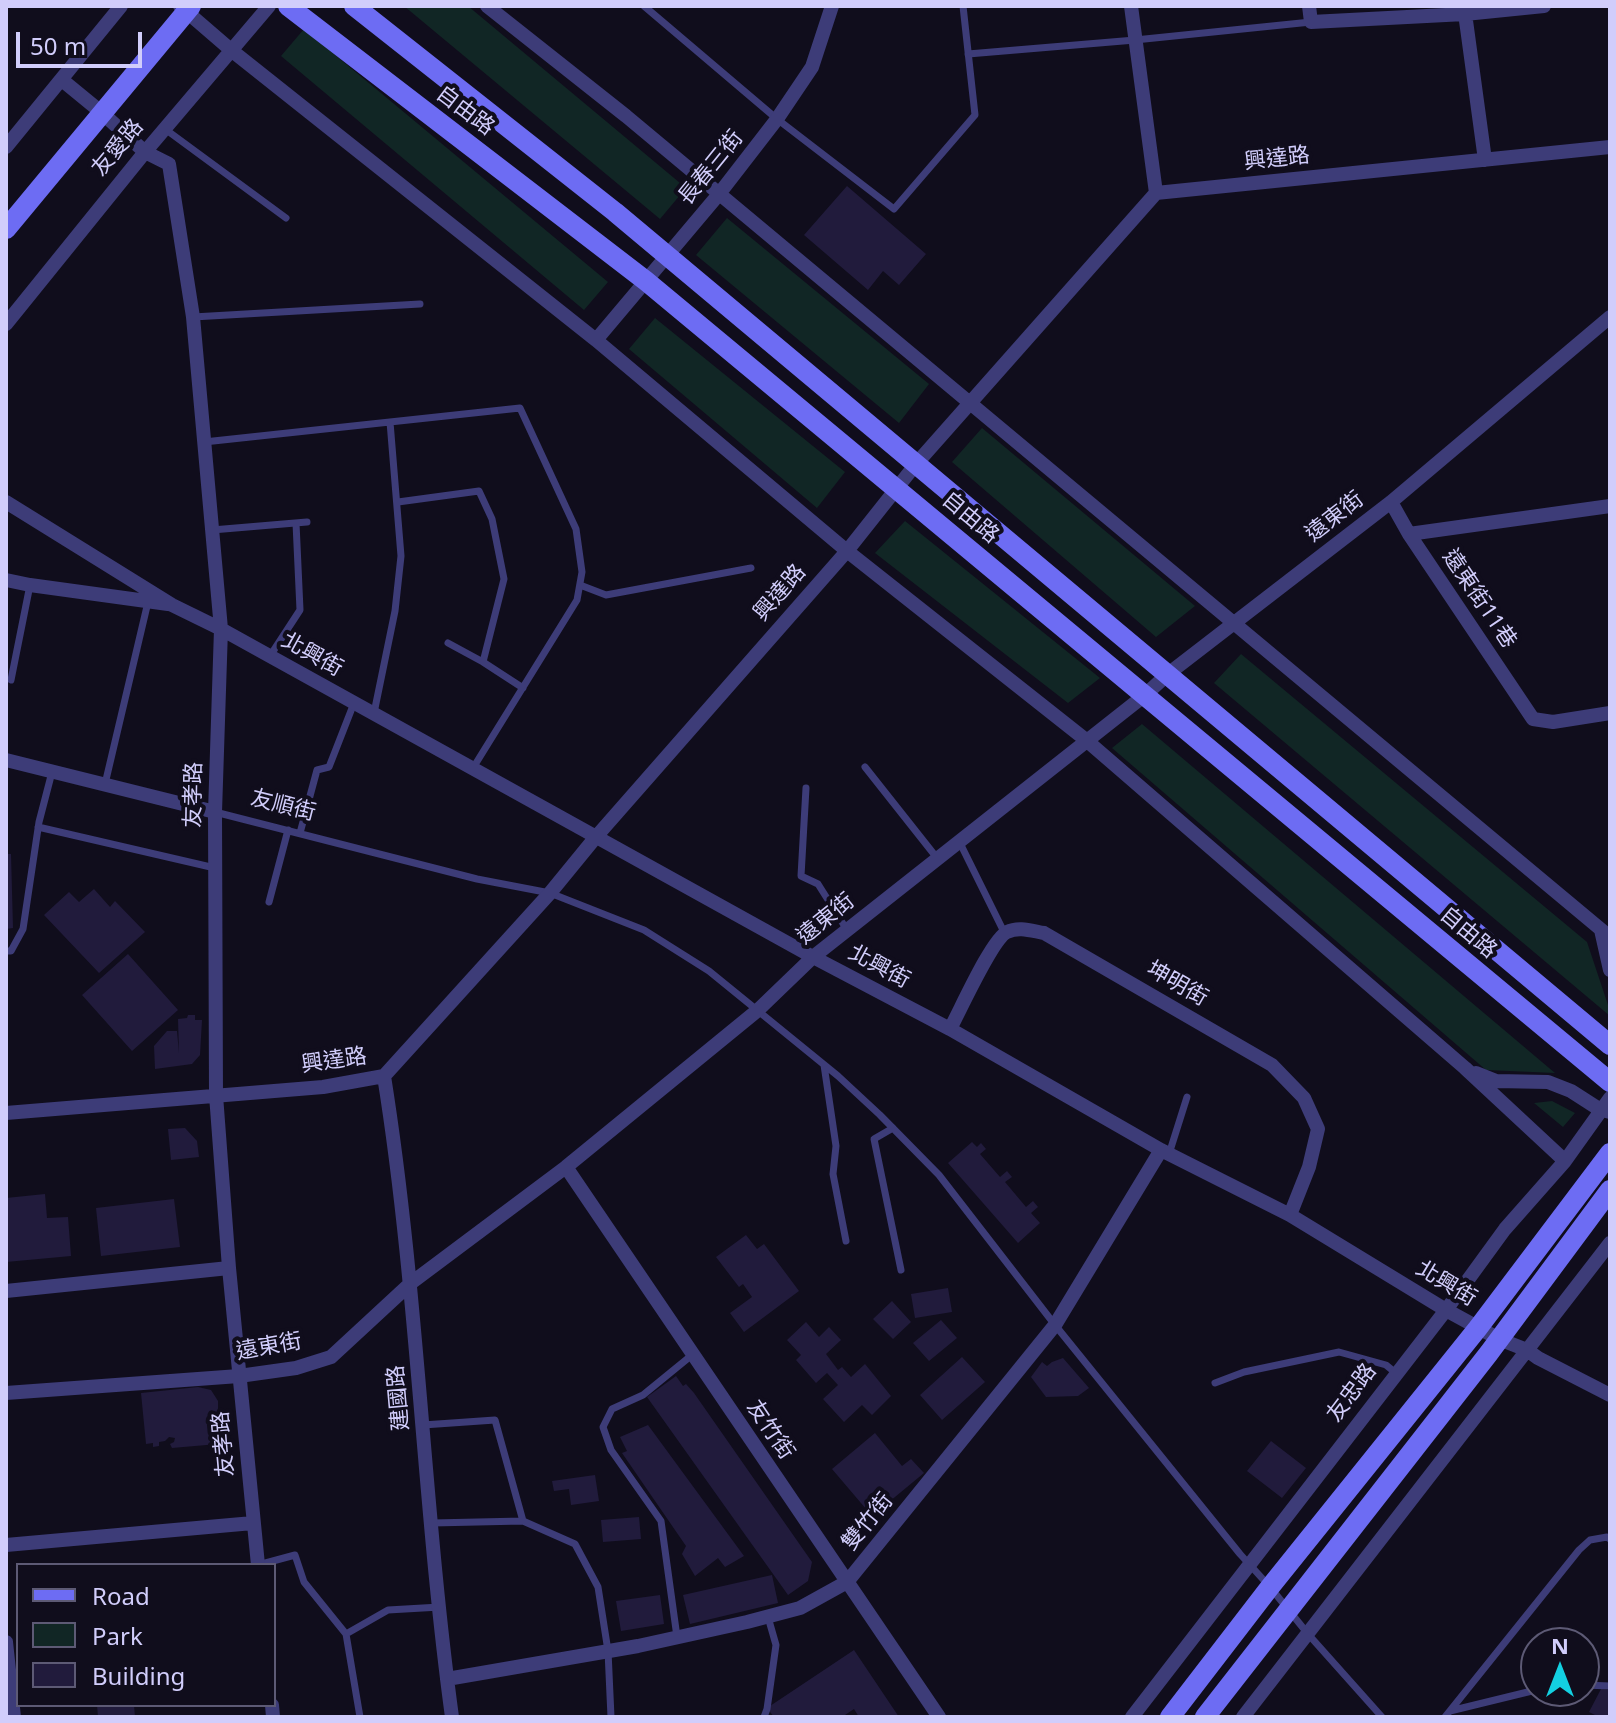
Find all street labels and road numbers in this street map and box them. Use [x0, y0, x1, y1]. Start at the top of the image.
street label: 自由路 [431, 81, 499, 141]
street label: 友愛路 [87, 114, 149, 182]
street label: 長春三街 [673, 125, 749, 211]
street label: 興達路 [1243, 142, 1311, 176]
street label: 遠東街 [1301, 486, 1369, 548]
street label: 自由路 [936, 487, 1004, 549]
street label: 遠東街11巷 [1436, 545, 1522, 653]
street label: 興達路 [748, 559, 812, 627]
street label: 北興街 [277, 627, 347, 683]
street label: 友孝路 [180, 762, 208, 828]
street label: 友順街 [248, 785, 318, 827]
street label: 遠東街 [792, 888, 860, 950]
street label: 自由路 [1434, 902, 1502, 964]
street label: 北興街 [844, 940, 914, 994]
street label: 坤明街 [1142, 956, 1212, 1012]
street label: 興達路 [299, 1043, 369, 1079]
street label: 北興街 [1411, 1256, 1481, 1312]
street label: 遠東街 [234, 1328, 304, 1366]
street label: 友忠路 [1322, 1359, 1382, 1427]
street label: 建國路 [383, 1364, 415, 1432]
street label: 友竹街 [741, 1395, 799, 1465]
street label: 友孝路 [208, 1410, 240, 1478]
street label: 雙竹街 [837, 1488, 899, 1556]

